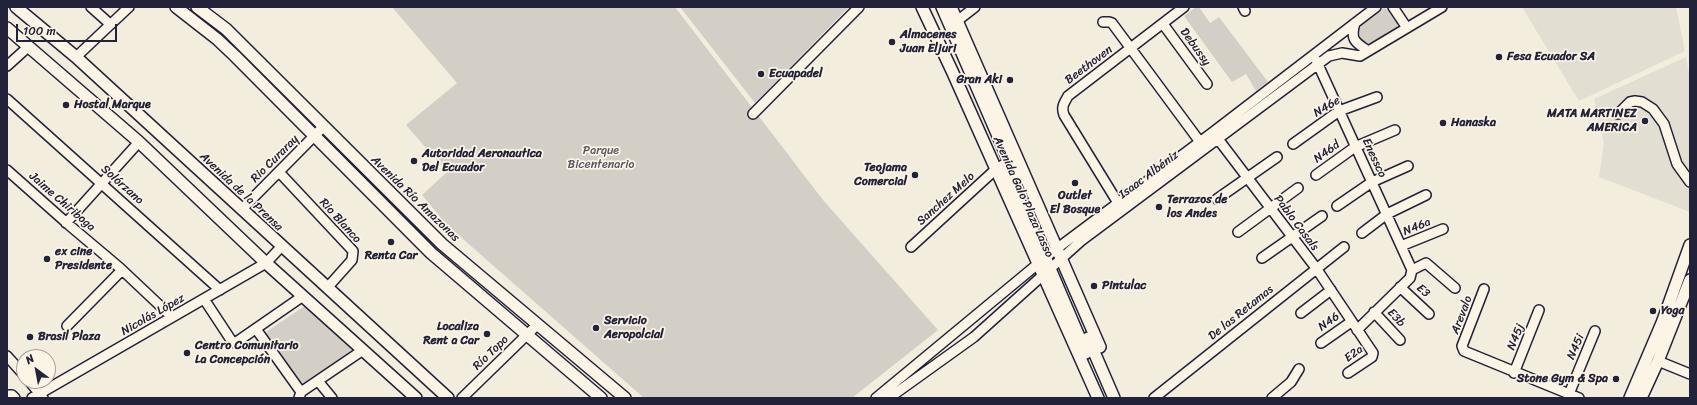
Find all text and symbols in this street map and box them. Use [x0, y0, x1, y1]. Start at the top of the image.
scale bar [18, 16, 119, 42]
text: 100 m [23, 20, 56, 42]
street label: Debussy [1177, 25, 1213, 69]
place label: Almacenes Juan Eljuri [900, 28, 956, 56]
marker: Almacenes Juan Eljuri [887, 37, 897, 47]
street label: Beethoven [1062, 43, 1116, 87]
place label: Fesa Ecuador SA [1507, 50, 1595, 64]
marker: Fesa Ecuador SA [1494, 52, 1504, 62]
place label: Ecuapadel [769, 67, 822, 81]
marker: Ecuapadel [756, 69, 766, 79]
place label: Gran Aki [956, 73, 1002, 87]
marker: Gran Aki [1005, 75, 1015, 85]
street label: N46e [1311, 93, 1343, 121]
place label: Hostal Marque [74, 98, 151, 112]
marker: Hostal Marque [61, 100, 71, 110]
place label: MATA MARTINEZ AMERICA [1547, 107, 1637, 135]
place label: Hanaska [1451, 116, 1496, 130]
marker: MATA MARTINEZ AMERICA [1640, 116, 1650, 126]
marker: Hanaska [1438, 118, 1448, 128]
street label: Rio Curaray [248, 132, 302, 186]
street label: Avenida Galo Plaza Lasso [990, 134, 1056, 260]
street label: Enessco [1359, 136, 1389, 180]
street label: N46d [1311, 138, 1343, 166]
park label: Parque Bicentenario [568, 144, 634, 172]
place label: Autoridad Aeronautica Del Ecuador [422, 147, 542, 175]
street label: Isaac Albéniz [1116, 148, 1182, 202]
street label: Avenida de la Prensa [196, 150, 286, 234]
street label: Avenida Río Amazonas [368, 153, 462, 245]
marker: Autoridad Aeronautica Del Ecuador [409, 156, 419, 166]
place label: Teojama Comercial [854, 161, 907, 189]
street label: Solórzano [98, 162, 146, 208]
street label: Jaime Chiriboga [26, 169, 98, 235]
street label: Sanchez Melo [914, 169, 978, 229]
marker: Teojama Comercial [910, 170, 920, 180]
marker: Outlet El Bosque [1070, 178, 1080, 188]
place label: Outlet El Bosque [1050, 189, 1100, 217]
street label: Pablo Casals [1270, 192, 1322, 254]
place label: Terrazos de los Andes [1167, 193, 1227, 221]
street label: Rio Blanco [316, 196, 364, 246]
marker: Terrazos de los Andes [1154, 202, 1164, 212]
street label: N46a [1401, 215, 1433, 239]
marker: Renta Car [386, 237, 396, 247]
place label: ex cine Presidente [55, 245, 112, 273]
place label: Renta Car [365, 249, 417, 263]
marker: ex cine Presidente [42, 254, 52, 264]
place label: Pintulac [1102, 279, 1146, 293]
marker: Pintulac [1089, 281, 1099, 291]
street label: E3 [1413, 281, 1433, 301]
street label: De las Retamas [1206, 282, 1276, 344]
street label: Nicolás López [119, 291, 187, 339]
street label: Arevalo [1448, 294, 1476, 336]
place label: Yoga [1661, 304, 1685, 318]
street label: E3b [1384, 306, 1408, 330]
marker: Yoga [1648, 306, 1658, 316]
street label: N46 [1316, 310, 1342, 334]
place label: Servicio Aeropolcial [604, 314, 663, 342]
place label: Localiza Rent a Car [423, 320, 479, 348]
street label: N45j [1504, 322, 1528, 352]
marker: Servicio Aeropolcial [591, 323, 601, 333]
marker: Localiza Rent a Car [482, 329, 492, 339]
place label: Brasil Plaza [38, 330, 100, 344]
marker: Brasil Plaza [25, 332, 35, 342]
street label: N45i [1564, 332, 1588, 362]
street label: Río Topo [470, 333, 512, 373]
place label: Centro Comunitario La Concepción [195, 339, 299, 367]
street label: E2a [1342, 342, 1366, 366]
marker: Centro Comunitario La Concepción [182, 348, 192, 358]
north arrow [16, 349, 56, 389]
text: N [22, 349, 38, 369]
place label: Stone Gym & Spa [1517, 372, 1608, 386]
marker: Stone Gym & Spa [1611, 374, 1621, 384]

